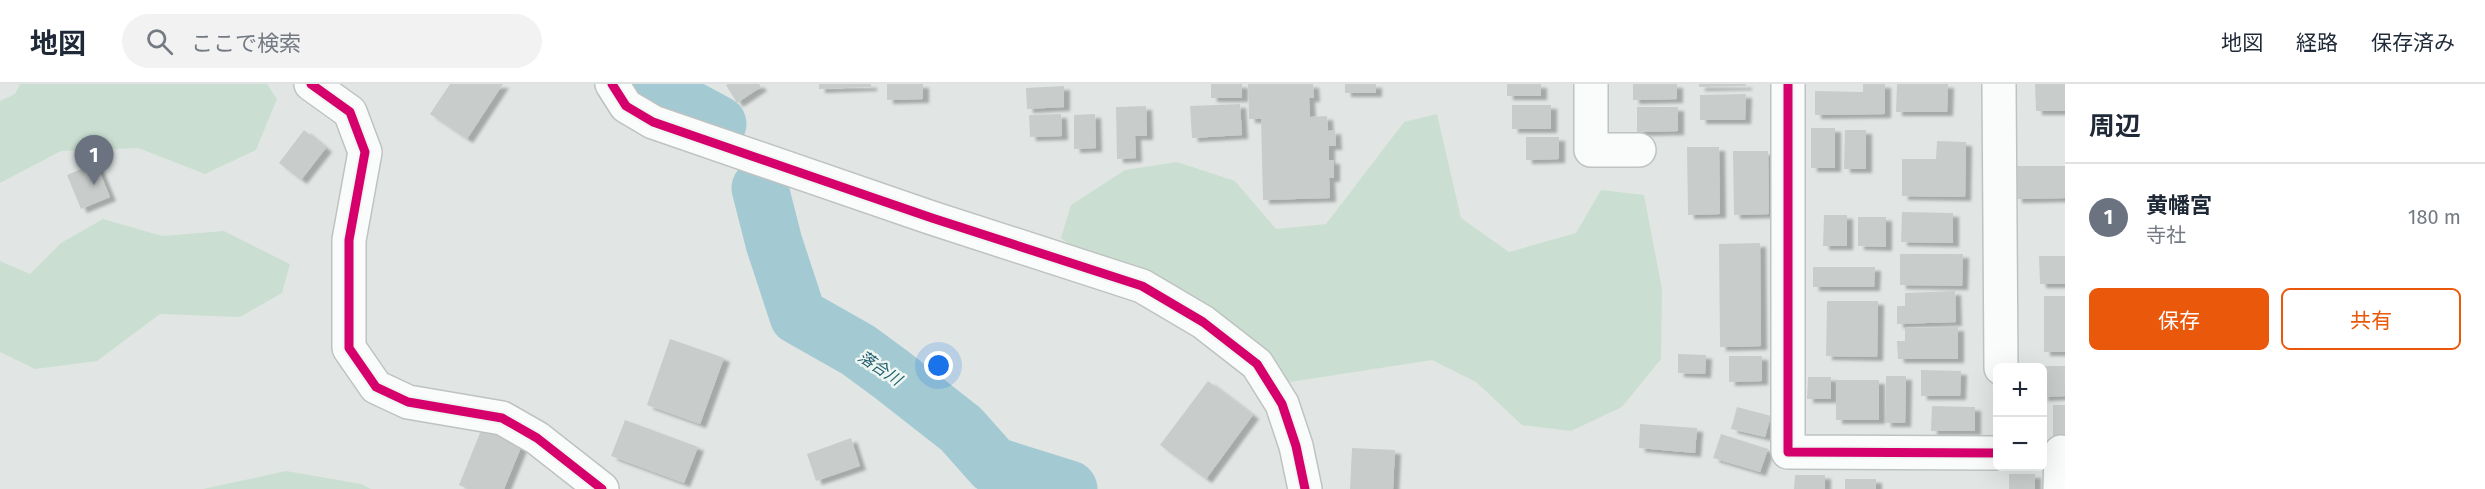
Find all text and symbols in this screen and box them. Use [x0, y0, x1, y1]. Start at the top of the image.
search box [122, 14, 542, 68]
icon: search [143, 25, 176, 58]
text: 地図 [30, 27, 86, 60]
text: ここで検索 [191, 30, 301, 57]
text: 地図 [2221, 30, 2263, 56]
text: 経路 [2296, 30, 2338, 56]
text: 保存済み [2371, 30, 2455, 56]
text: 周辺 [2089, 111, 2141, 142]
pin: 1 [74, 135, 113, 185]
text: 黄幡宮 [2146, 192, 2212, 219]
text: 1 [2104, 205, 2113, 229]
text: 180 m [2408, 205, 2461, 229]
text: 寺社 [2146, 223, 2186, 247]
button: 保存 [2089, 288, 2269, 350]
button: 共有 [2281, 288, 2461, 350]
water label: 落合川 [855, 347, 907, 390]
your location [924, 351, 953, 380]
map controls [1993, 363, 2047, 471]
button: + [1993, 363, 2047, 417]
button: − [1993, 417, 2047, 471]

